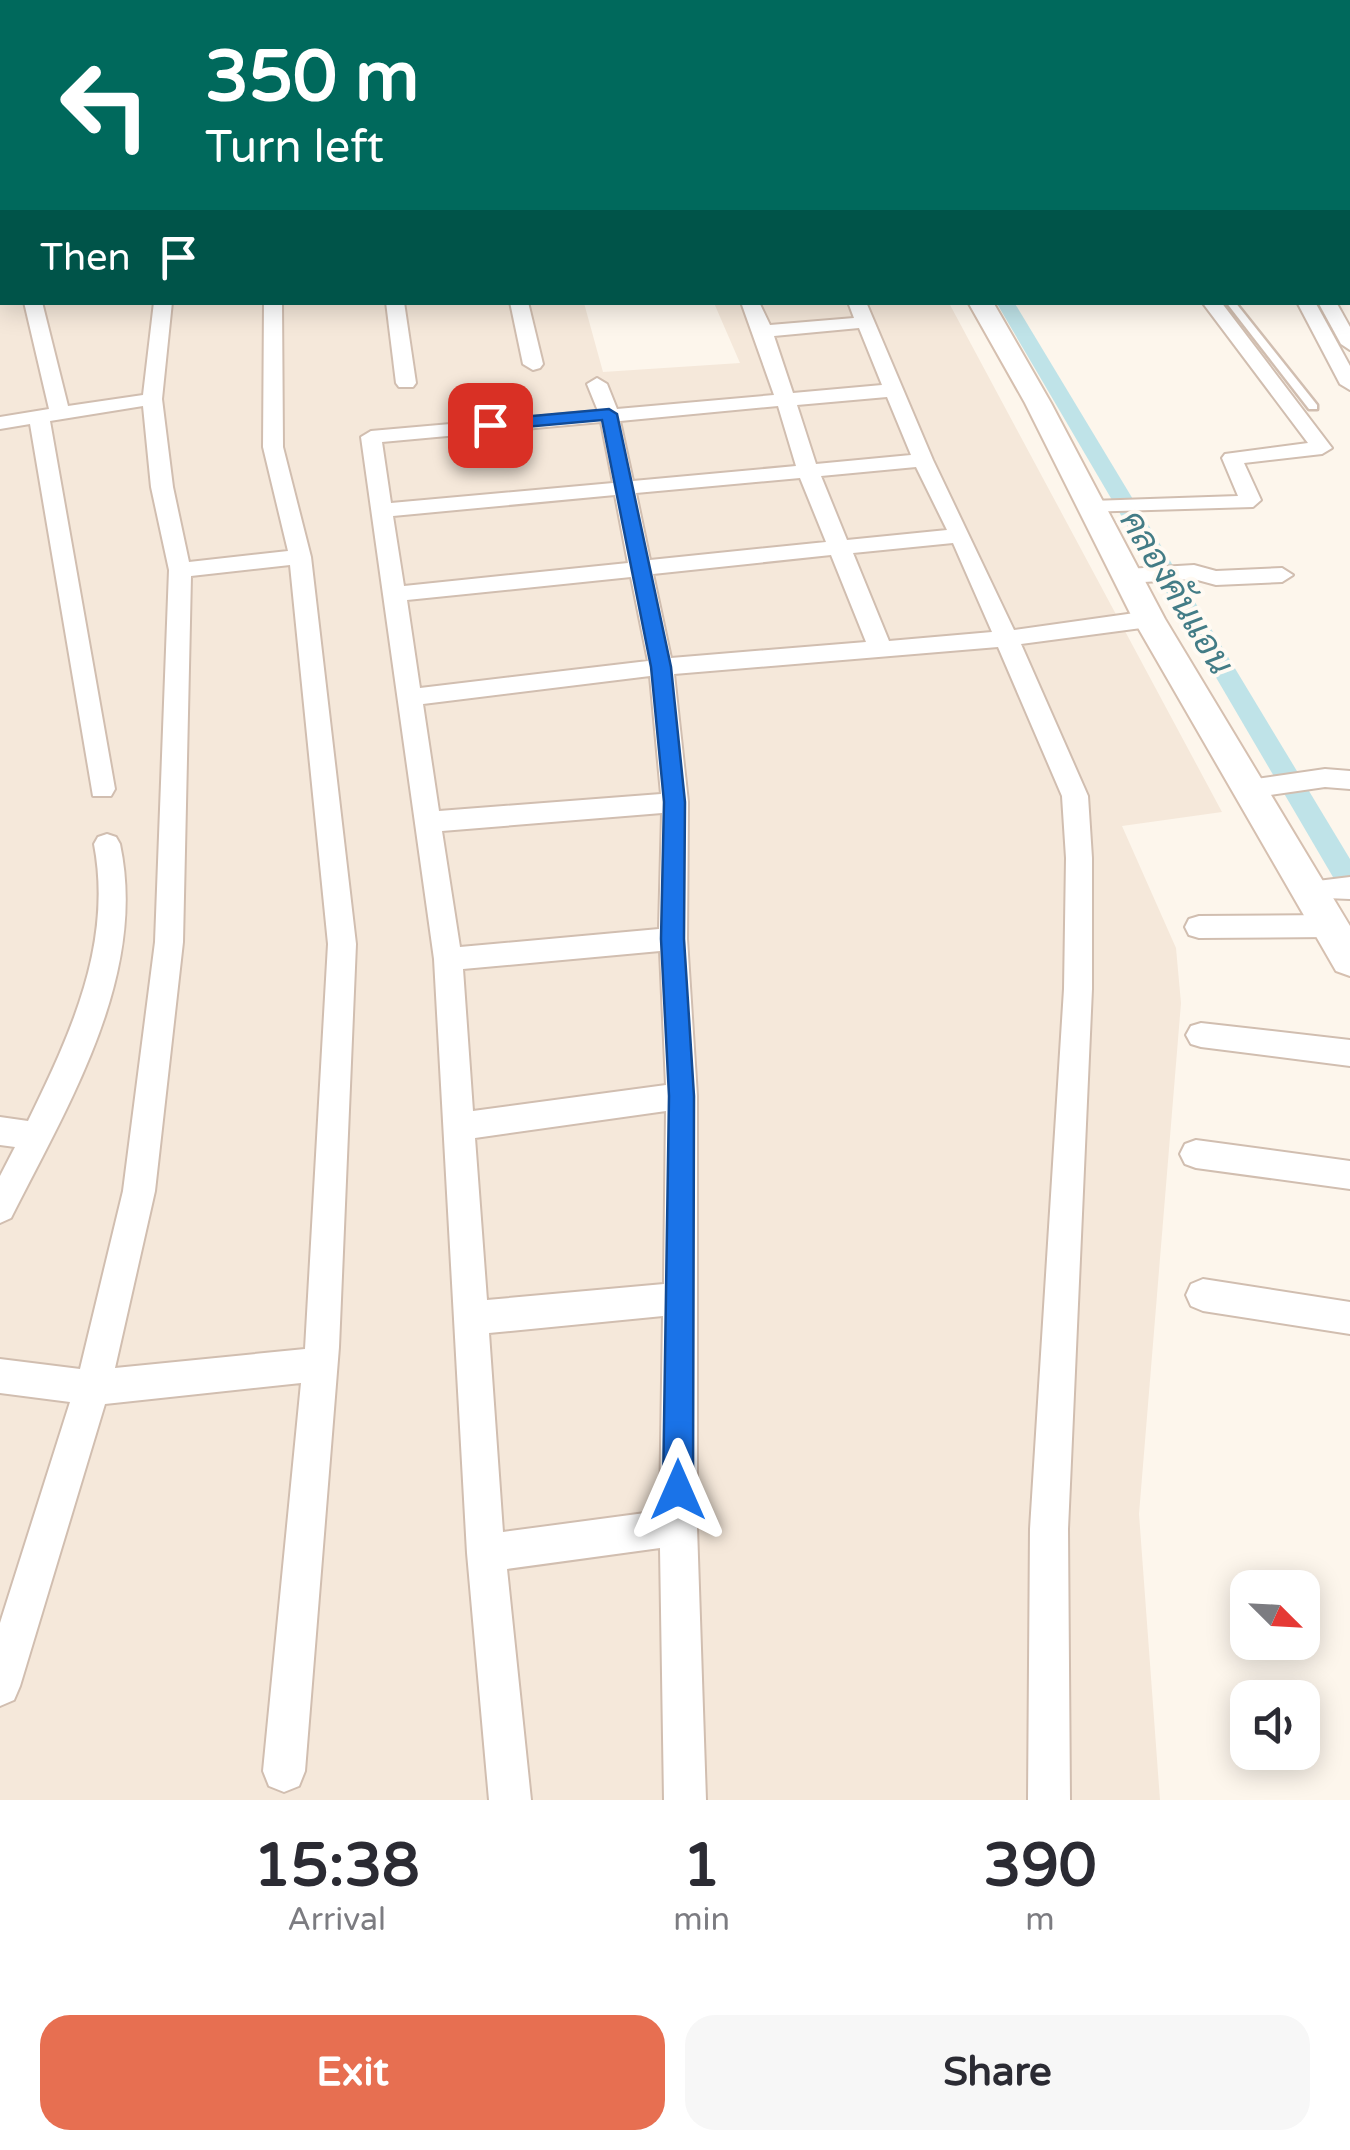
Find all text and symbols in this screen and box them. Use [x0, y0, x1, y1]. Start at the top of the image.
text: 350 m [205, 36, 419, 120]
icon: left [40, 40, 170, 170]
text: Turn left [205, 121, 384, 175]
icon: arrive [151, 230, 206, 285]
text: Then [40, 235, 131, 281]
pin [448, 383, 533, 468]
icon: arrive [463, 398, 518, 453]
water label: คลองคันแอน [1111, 502, 1242, 682]
position arrow [626, 1438, 730, 1542]
north arrow [1230, 1570, 1320, 1660]
map controls [1230, 1570, 1320, 1770]
button: sound [1230, 1680, 1320, 1770]
text: 15:38 [253, 1830, 420, 1902]
text: 1 [683, 1830, 720, 1902]
text: 390 [983, 1830, 1097, 1902]
text: Arrival [287, 1901, 386, 1939]
text: min [673, 1901, 730, 1939]
text: m [1025, 1901, 1055, 1939]
button: Exit [40, 2015, 665, 2130]
button: Share [685, 2015, 1310, 2130]

